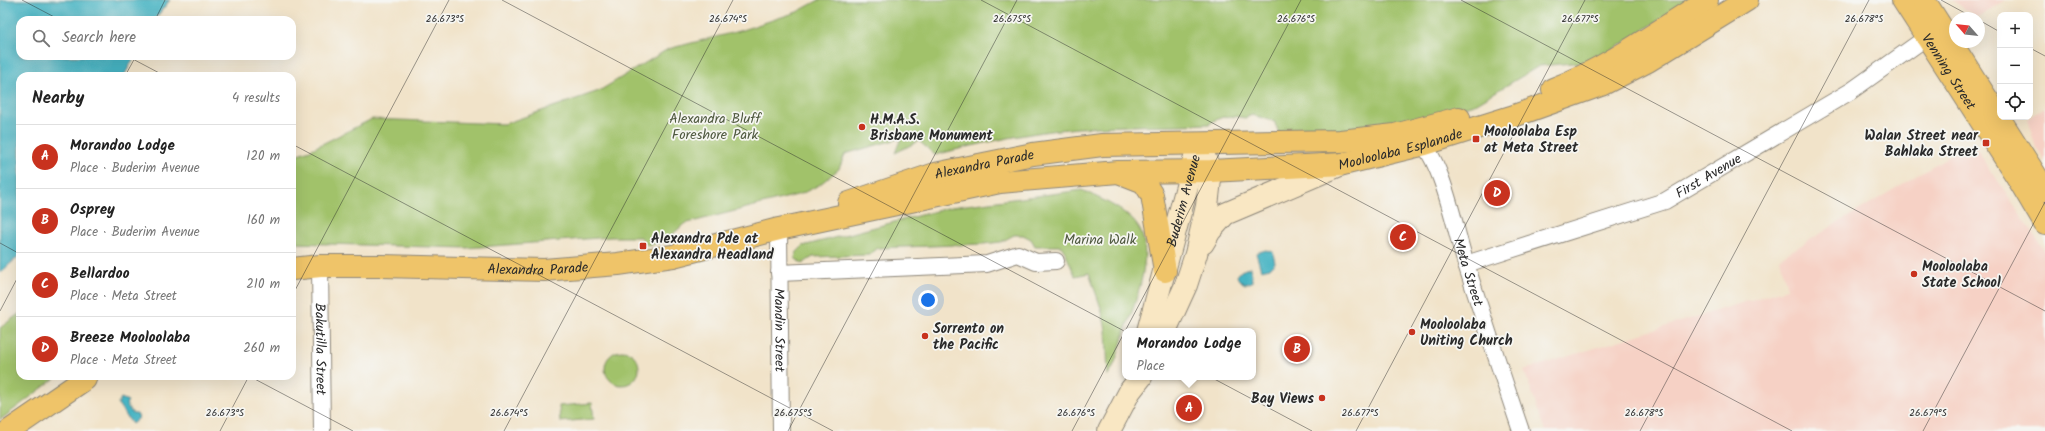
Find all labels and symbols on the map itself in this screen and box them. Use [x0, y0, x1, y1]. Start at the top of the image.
text: 26.673°S [426, 11, 465, 27]
text: 26.674°S [709, 11, 748, 27]
text: 26.675°S [993, 11, 1032, 27]
text: 26.676°S [1277, 11, 1316, 27]
text: 26.677°S [1561, 11, 1599, 27]
text: 26.678°S [1845, 11, 1884, 27]
north arrow [1949, 12, 1985, 48]
street label: Venning Street [1915, 29, 1982, 115]
park label: Alexandra Bluff Foreshore Park [669, 108, 763, 146]
place label: H.M.A.S. Brisbane Monument [870, 109, 994, 147]
place label: Mooloolaba Esp at Meta Street [1484, 121, 1579, 159]
marker: H.M.A.S. Brisbane Monument [857, 122, 867, 132]
street label: Mooloolaba Esplanade [1336, 123, 1466, 177]
place label: Walan Street near Bahlaka Street [1865, 125, 1979, 163]
marker: Mooloolaba Esp at Meta Street [1471, 134, 1481, 144]
marker: Walan Street near Bahlaka Street [1981, 138, 1991, 148]
street label: Alexandra Parade [933, 144, 1037, 186]
street label: First Avenue [1672, 148, 1747, 204]
street label: Buderim Avenue [1161, 152, 1207, 250]
pin: D [1484, 178, 1510, 208]
pin: C [1390, 222, 1416, 252]
place label: Alexandra Pde at Alexandra Headland [651, 228, 774, 266]
park label: Marina Walk [1064, 229, 1137, 251]
street label: Meta Street [1447, 236, 1489, 310]
marker: Alexandra Pde at Alexandra Headland [638, 241, 648, 251]
street label: Alexandra Parade [487, 256, 590, 282]
place label: Mooloolaba State School [1922, 256, 2001, 294]
marker: Mooloolaba State School [1909, 269, 1919, 279]
street label: Mandin Street [768, 288, 790, 373]
your location [918, 290, 938, 310]
street label: Bakutilla Street [308, 303, 332, 396]
place label: Mooloolaba Uniting Church [1420, 314, 1513, 352]
place label: Sorrento on the Pacific [933, 318, 1004, 356]
marker: Mooloolaba Uniting Church [1407, 327, 1417, 337]
marker: Sorrento on the Pacific [920, 331, 930, 341]
pin: B [1284, 334, 1310, 364]
place label: Bay Views [1251, 388, 1314, 410]
pin: A [1176, 393, 1202, 423]
marker: Bay Views [1317, 393, 1327, 403]
text: 26.673°S [206, 405, 245, 421]
text: 26.674°S [490, 405, 529, 421]
text: 26.675°S [774, 405, 813, 421]
text: 26.676°S [1057, 405, 1096, 421]
text: 26.677°S [1341, 405, 1379, 421]
text: 26.678°S [1625, 405, 1664, 421]
text: 26.679°S [1909, 405, 1947, 421]

